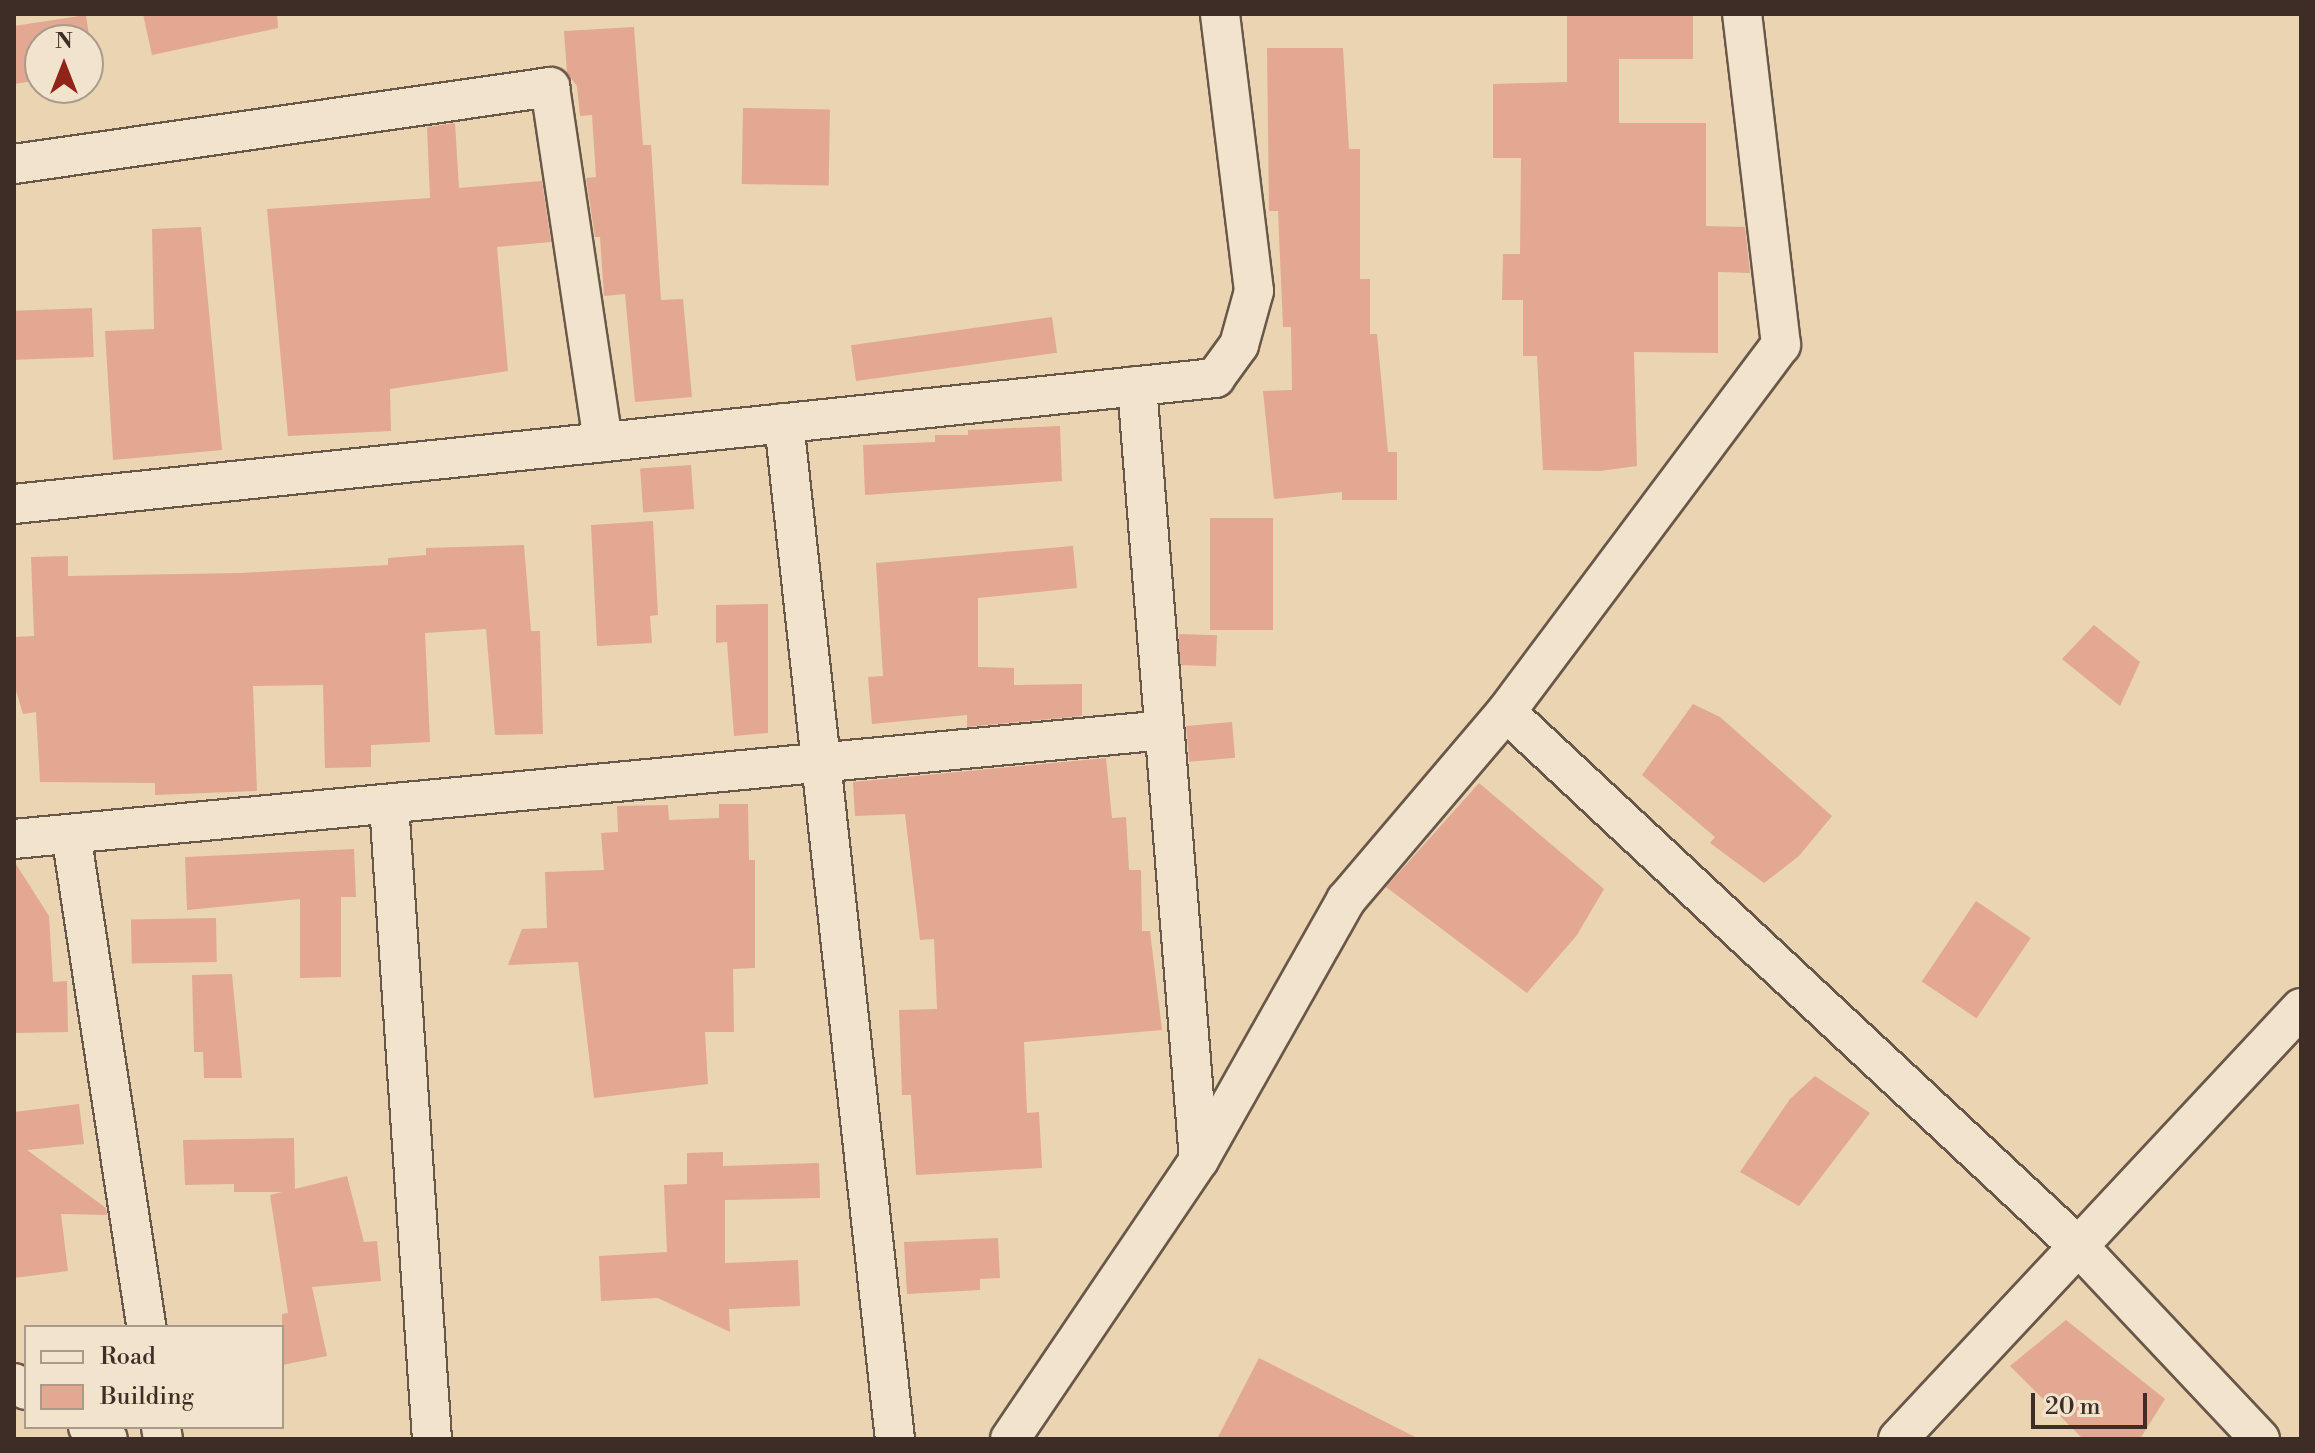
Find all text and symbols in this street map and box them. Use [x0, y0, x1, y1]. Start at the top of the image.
north arrow [24, 24, 104, 104]
text: N [55, 28, 73, 55]
legend [24, 1325, 284, 1429]
text: Road [100, 1342, 156, 1372]
scale bar [2035, 1377, 2151, 1427]
text: Building [100, 1382, 194, 1412]
text: 20 m [2045, 1392, 2101, 1422]

